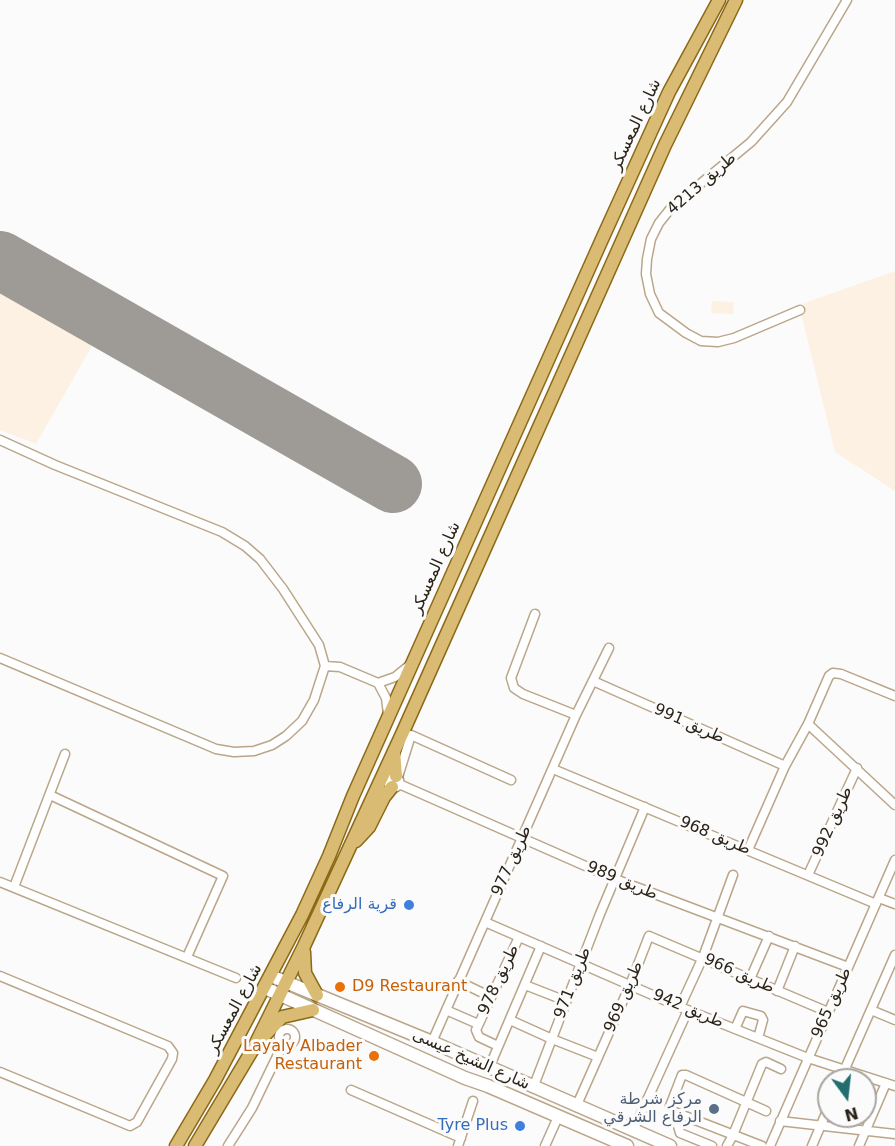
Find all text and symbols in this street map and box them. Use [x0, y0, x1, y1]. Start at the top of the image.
street label: شارع المعسكر [606, 76, 666, 174]
street label: طريق 4213 [664, 149, 740, 219]
street label: شارع المعسكر [407, 519, 465, 617]
street label: طريق 991 [651, 700, 727, 748]
street label: طريق 992 [809, 784, 857, 860]
street label: طريق 968 [677, 813, 753, 859]
street label: طريق 977 [488, 823, 536, 899]
street label: طريق 989 [584, 858, 660, 904]
place label: قرية الرفاع [322, 895, 397, 915]
marker: قرية الرفاع [402, 898, 416, 912]
street label: طريق 978 [474, 942, 524, 1018]
street label: طريق 971 [551, 945, 595, 1021]
street label: طريق 966 [701, 950, 777, 998]
street label: طريق 969 [601, 959, 647, 1035]
street label: شارع المعسكر [203, 961, 267, 1057]
street label: طريق 965 [808, 965, 856, 1041]
place label: D9 Restaurant [352, 977, 467, 997]
marker: D9 Restaurant [333, 980, 347, 994]
street label: طريق 942 [650, 986, 726, 1032]
street label: شارع الشيخ عيسى [409, 1026, 533, 1094]
place label: Layaly Albader Restaurant [243, 1037, 362, 1075]
marker: Layaly Albader Restaurant [367, 1049, 381, 1063]
north arrow [817, 1068, 877, 1128]
place label: مركز شرطة الرفاع الشرقي [603, 1090, 702, 1128]
marker: مركز شرطة الرفاع الشرقي [707, 1102, 721, 1116]
text: N [842, 1103, 860, 1125]
place label: Tyre Plus [438, 1116, 508, 1136]
marker: Tyre Plus [513, 1119, 527, 1133]

